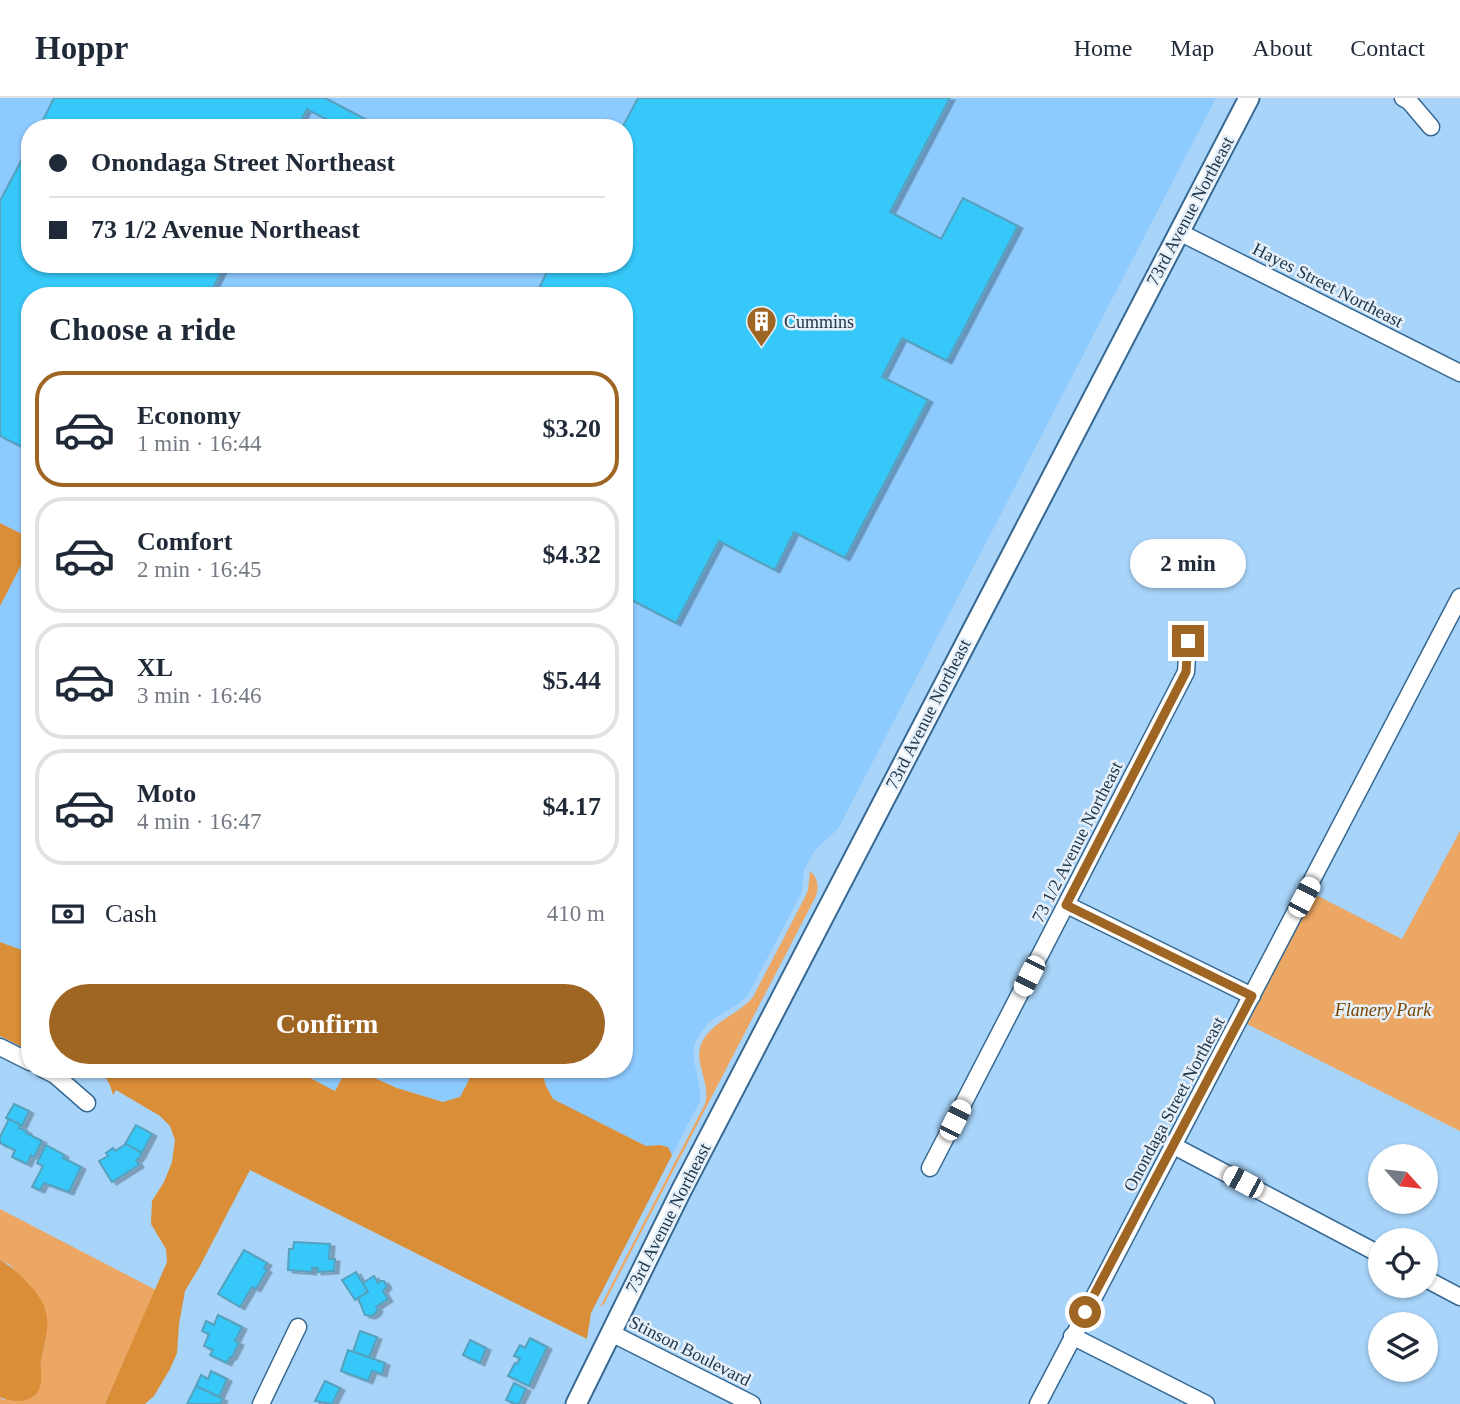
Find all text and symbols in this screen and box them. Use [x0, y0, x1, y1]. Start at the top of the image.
text: Hoppr [35, 30, 129, 66]
text: Home [1074, 35, 1132, 61]
text: Map [1170, 35, 1214, 61]
text: About [1252, 35, 1312, 61]
text: Contact [1350, 35, 1425, 61]
street label: 73rd Avenue Northeast [1142, 133, 1238, 289]
text: Onondaga Street Northeast [91, 148, 395, 177]
text: 73 1/2 Avenue Northeast [91, 215, 360, 244]
street label: Hayes Street Northeast [1250, 238, 1406, 332]
building icon: Cummins [744, 305, 778, 349]
text: Choose a ride [49, 311, 236, 347]
place label: Cummins [784, 312, 854, 332]
icon: car [53, 398, 116, 461]
text: Economy [137, 401, 241, 430]
text: $3.20 [543, 414, 601, 443]
text: 1 min · 16:44 [137, 431, 262, 456]
icon: car [53, 524, 116, 587]
text: Comfort [137, 527, 232, 556]
text: $4.32 [543, 540, 601, 569]
callout: 2 min [1130, 540, 1246, 588]
text: 2 min [1160, 551, 1216, 576]
text: 2 min · 16:45 [137, 557, 262, 582]
route end [1172, 625, 1204, 657]
street label: 73rd Avenue Northeast [881, 636, 975, 792]
icon: car [53, 650, 116, 713]
text: XL [137, 653, 173, 682]
text: $5.44 [543, 666, 601, 695]
text: 3 min · 16:46 [137, 683, 262, 708]
street label: 73 1/2 Avenue Northeast [1028, 758, 1126, 926]
icon: car [53, 776, 116, 839]
text: Moto [137, 779, 196, 808]
text: $4.17 [543, 792, 601, 821]
text: 4 min · 16:47 [137, 809, 262, 834]
car [1285, 874, 1324, 920]
icon: cash [49, 895, 87, 933]
text: Cash [105, 899, 157, 928]
text: 410 m [547, 901, 605, 926]
car [1011, 953, 1048, 999]
button: Confirm [49, 984, 605, 1064]
park label: Flanery Park [1334, 1000, 1432, 1020]
street label: Onondaga Street Northeast [1119, 1013, 1229, 1195]
car [937, 1097, 974, 1143]
street label: 73rd Avenue Northeast [621, 1140, 715, 1296]
north arrow [1368, 1144, 1438, 1214]
map controls [1368, 1144, 1438, 1382]
car [1220, 1163, 1267, 1201]
button: locate [1368, 1228, 1438, 1298]
route start [1069, 1296, 1101, 1328]
street label: Stinson Boulevard [626, 1312, 754, 1390]
button: layers [1368, 1312, 1438, 1382]

